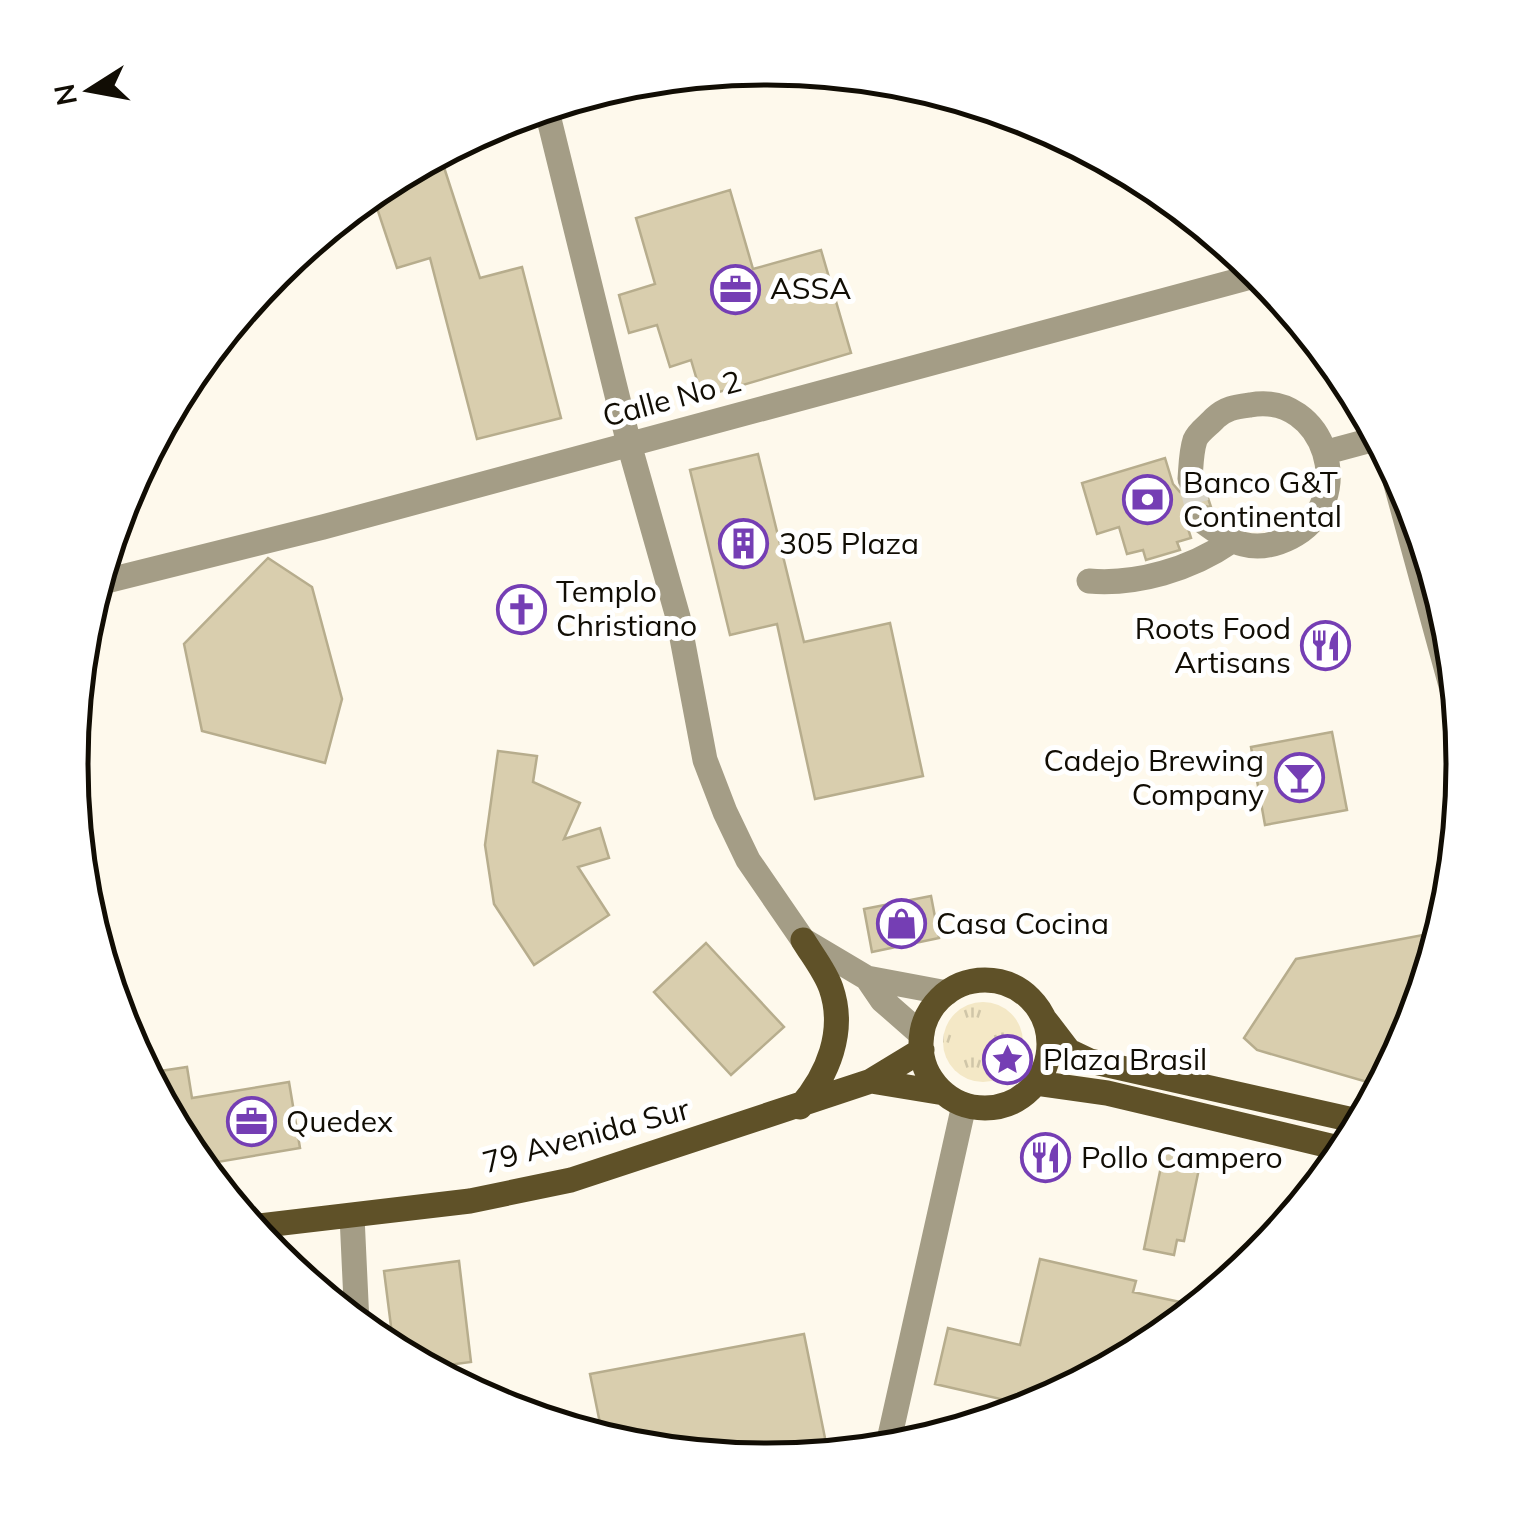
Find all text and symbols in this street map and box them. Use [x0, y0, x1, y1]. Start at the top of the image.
north arrow [40, 40, 140, 140]
text: N [46, 81, 84, 109]
office icon: ASSA [709, 263, 761, 315]
place label: ASSA [770, 269, 851, 307]
street label: Calle No 2 [598, 361, 745, 435]
place label: Banco G&T Continental [1183, 463, 1342, 535]
bank icon: Banco G&T Continental [1122, 474, 1174, 526]
building icon: 305 Plaza [718, 518, 770, 570]
place label: 305 Plaza [779, 524, 919, 562]
place label: Templo Christiano [556, 572, 697, 644]
church icon: Templo Christiano [495, 583, 547, 635]
place label: Roots Food Artisans [1135, 609, 1291, 681]
restaurant icon: Roots Food Artisans [1300, 620, 1352, 672]
place label: Cadejo Brewing Company [1043, 741, 1264, 813]
bar icon: Cadejo Brewing Company [1273, 752, 1325, 804]
shop icon: Casa Cocina [875, 898, 927, 950]
place label: Casa Cocina [936, 904, 1109, 942]
place icon: Plaza Brasil [982, 1034, 1034, 1086]
place label: Plaza Brasil [1043, 1040, 1207, 1078]
street label: 79 Avenida Sur [478, 1089, 693, 1181]
office icon: Quedex [225, 1096, 277, 1148]
place label: Quedex [286, 1102, 393, 1140]
restaurant icon: Pollo Campero [1020, 1132, 1072, 1184]
place label: Pollo Campero [1081, 1138, 1283, 1176]

